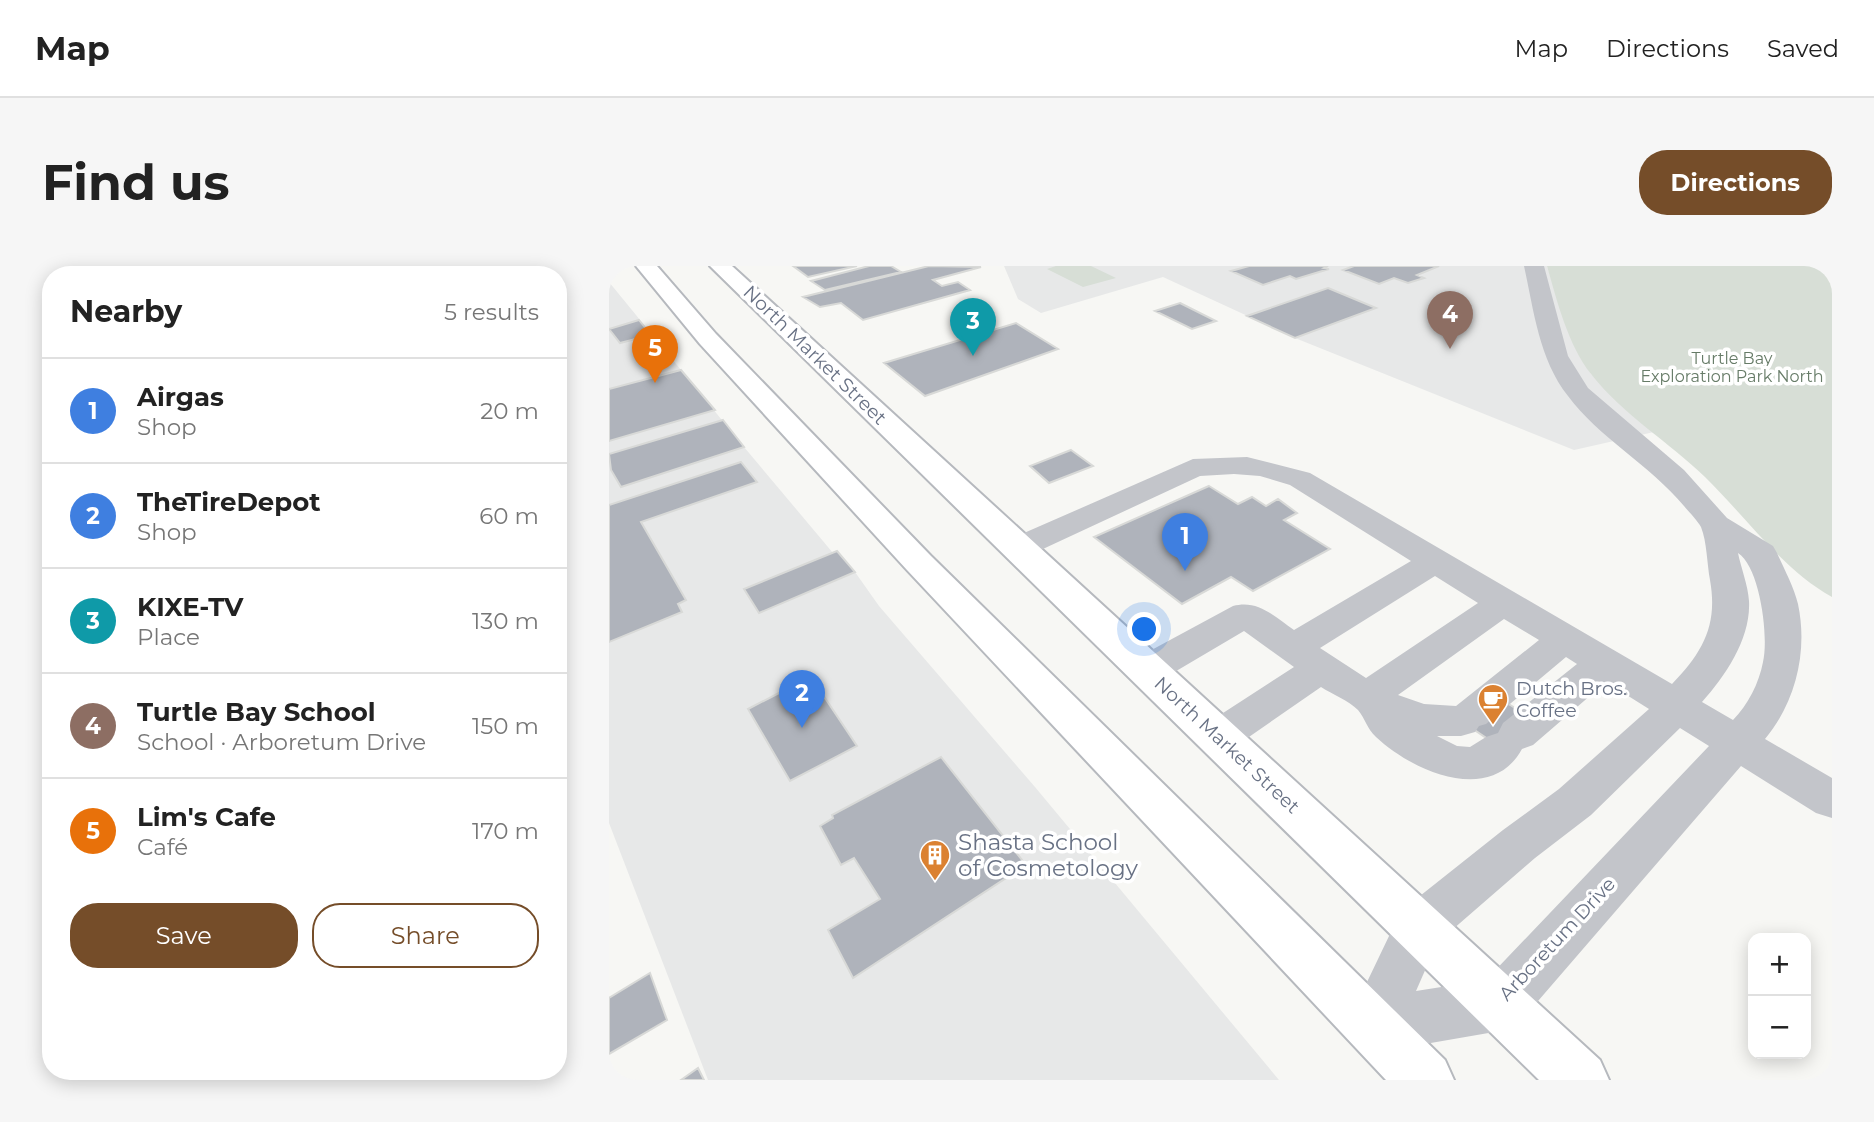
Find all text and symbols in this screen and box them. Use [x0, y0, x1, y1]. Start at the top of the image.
text: Map [35, 28, 110, 68]
text: Map [1515, 34, 1568, 63]
text: Directions [1606, 34, 1729, 63]
text: Saved [1767, 34, 1839, 63]
button: Directions [1639, 150, 1832, 215]
text: Find us [42, 153, 230, 212]
street label: North Market Street [739, 281, 892, 430]
pin: 4 [1427, 291, 1473, 349]
text: Nearby [70, 293, 182, 330]
text: 5 results [444, 298, 539, 326]
pin: 3 [950, 298, 996, 356]
pin: 5 [632, 325, 678, 383]
park label: Turtle Bay Exploration Park North [1641, 349, 1824, 386]
text: Airgas [137, 381, 224, 413]
text: 1 [88, 397, 98, 425]
text: 20 m [480, 397, 539, 425]
text: Shop [137, 413, 197, 441]
text: TheTireDepot [137, 486, 321, 518]
text: 2 [86, 502, 100, 530]
text: 60 m [479, 502, 539, 530]
pin: 1 [1162, 513, 1208, 571]
text: Shop [137, 518, 197, 546]
text: KIXE-TV [137, 591, 243, 623]
text: 3 [86, 607, 100, 635]
text: 130 m [472, 607, 539, 635]
your location [1127, 612, 1161, 646]
text: Place [137, 623, 200, 651]
pin: 2 [779, 670, 825, 728]
street label: North Market Street [1150, 672, 1305, 818]
place label: Dutch Bros. Coffee [1516, 677, 1627, 722]
cafe icon: Dutch Bros. Coffee [1476, 682, 1510, 726]
text: Turtle Bay School [137, 696, 376, 728]
text: 4 [85, 712, 101, 740]
text: 150 m [472, 712, 539, 740]
text: School · Arboretum Drive [137, 728, 426, 756]
text: Lim's Cafe [137, 801, 276, 833]
text: 5 [86, 817, 100, 845]
text: 170 m [472, 817, 539, 845]
place label: Shasta School of Cosmetology [958, 828, 1139, 882]
text: Café [137, 833, 188, 861]
building icon: Shasta School of Cosmetology [918, 838, 952, 882]
street label: Arboretum Drive [1494, 873, 1620, 1005]
button: Save [70, 903, 298, 968]
button: Share [312, 903, 539, 968]
map controls [1748, 933, 1811, 1059]
button: + [1748, 933, 1811, 996]
button: − [1748, 996, 1811, 1059]

